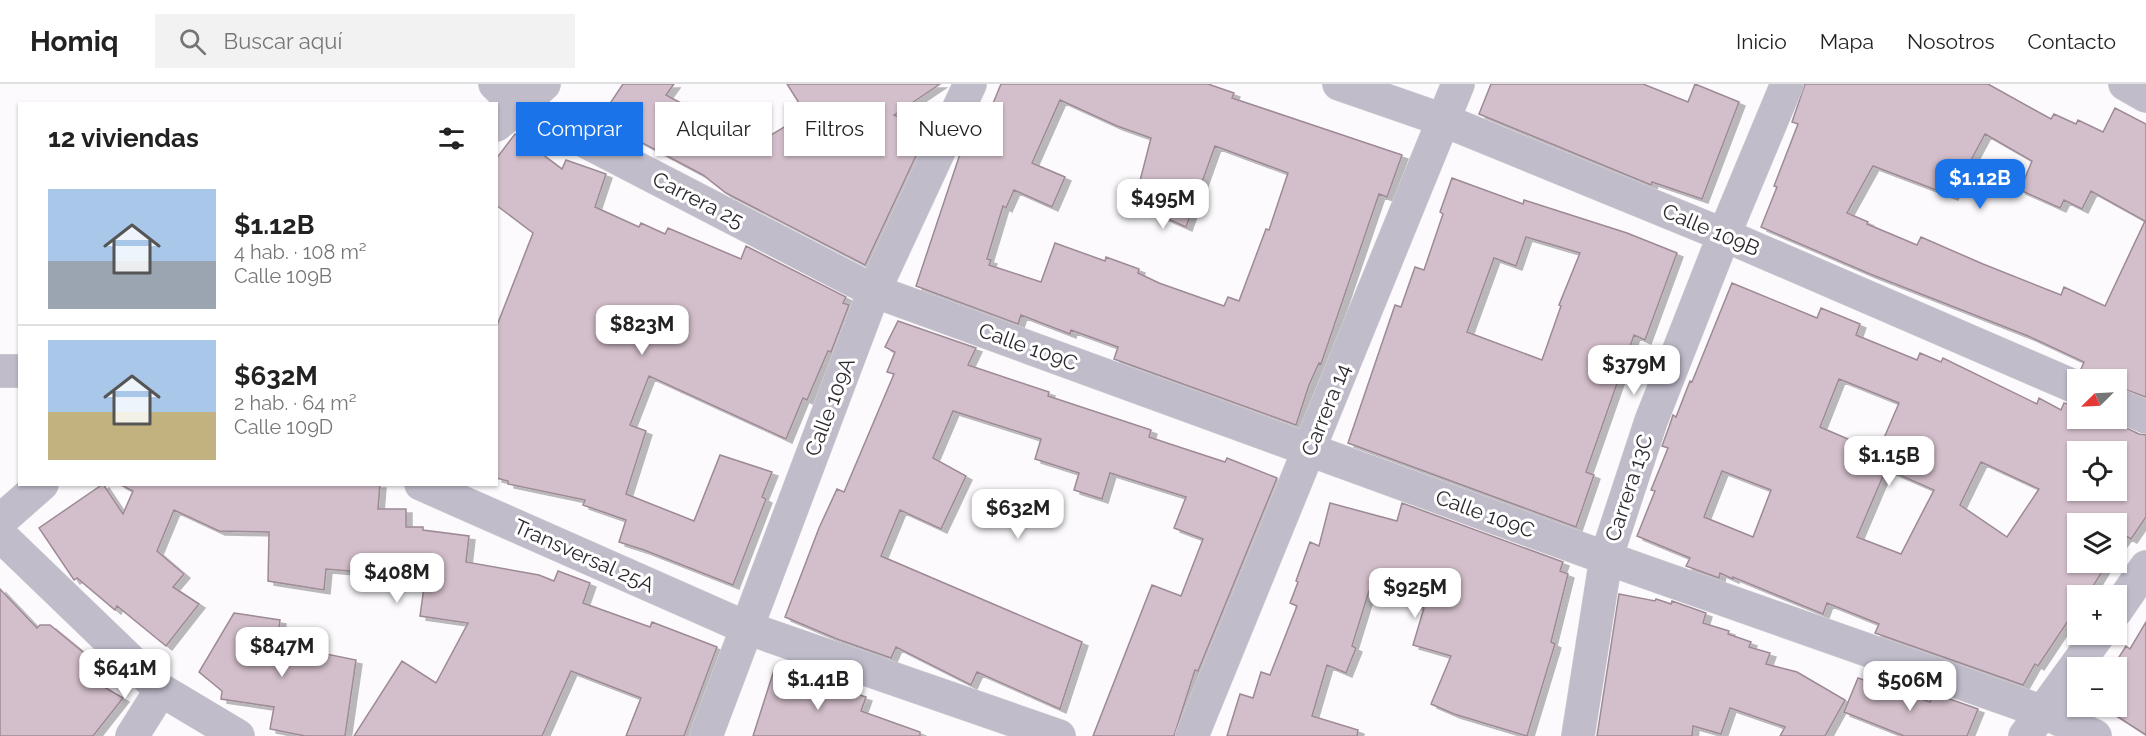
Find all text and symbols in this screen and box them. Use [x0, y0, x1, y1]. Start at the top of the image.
search box [155, 14, 575, 68]
text: Homiq [30, 25, 119, 58]
icon: search [176, 25, 209, 58]
text: Buscar aquí [224, 28, 342, 54]
text: Inicio [1736, 29, 1787, 54]
text: Mapa [1820, 29, 1874, 54]
text: Nosotros [1907, 29, 1995, 54]
text: Contacto [2028, 29, 2116, 54]
chip: Comprar [516, 102, 643, 156]
chip: Alquilar [655, 102, 772, 156]
chip: Filtros [784, 102, 885, 156]
chip: Nuevo [897, 102, 1003, 156]
icon: filters [435, 122, 468, 155]
text: 12 viviendas [48, 123, 199, 153]
pin: $1.12B [1931, 159, 2029, 210]
street label: Carrera 25 [648, 166, 748, 233]
text: $1.12B [1949, 166, 2011, 190]
pin: $495M [1121, 179, 1205, 230]
text: $495M [1131, 186, 1195, 210]
street label: Calle 109B [1659, 198, 1764, 261]
text: $1.12B [234, 210, 314, 240]
icon: home [96, 213, 168, 285]
text: 4 hab. · 108 m² [234, 240, 367, 264]
text: Calle 109B [234, 264, 332, 288]
pin: $823M [600, 305, 684, 356]
text: $823M [610, 312, 674, 336]
street label: Calle 109C [975, 317, 1081, 376]
pin: $379M [1592, 345, 1676, 396]
text: $379M [1602, 352, 1666, 376]
street label: Calle 109A [799, 354, 860, 460]
street label: Carrera 14 [1296, 360, 1355, 460]
text: $632M [234, 361, 318, 391]
icon: home [96, 364, 168, 436]
north arrow [2067, 369, 2127, 429]
map controls [2067, 369, 2127, 717]
text: 2 hab. · 64 m² [234, 391, 356, 415]
text: Calle 109D [234, 415, 333, 439]
street label: Carrera 13C [1599, 431, 1658, 545]
pin: $1.15B [1840, 436, 1938, 487]
button: locate [2067, 441, 2127, 501]
text: $1.15B [1858, 443, 1920, 467]
street label: Calle 109C [1432, 484, 1538, 543]
pin: $632M [976, 489, 1060, 540]
text: $632M [986, 496, 1050, 520]
street label: Transversal 25A [510, 513, 658, 598]
button: layers [2067, 513, 2127, 573]
pin: $408M [355, 553, 439, 604]
text: $408M [364, 560, 430, 584]
pin: $925M [1373, 568, 1457, 619]
text: $925M [1383, 575, 1447, 599]
button: + [2067, 585, 2127, 645]
pin: $847M [240, 627, 324, 678]
text: $847M [250, 634, 314, 658]
pin: $641M [83, 649, 167, 700]
text: $641M [93, 656, 157, 680]
button: − [2067, 657, 2127, 717]
pin: $1.41B [769, 660, 867, 711]
pin: $506M [1868, 661, 1952, 712]
text: $1.41B [787, 667, 849, 691]
text: $506M [1877, 668, 1943, 692]

